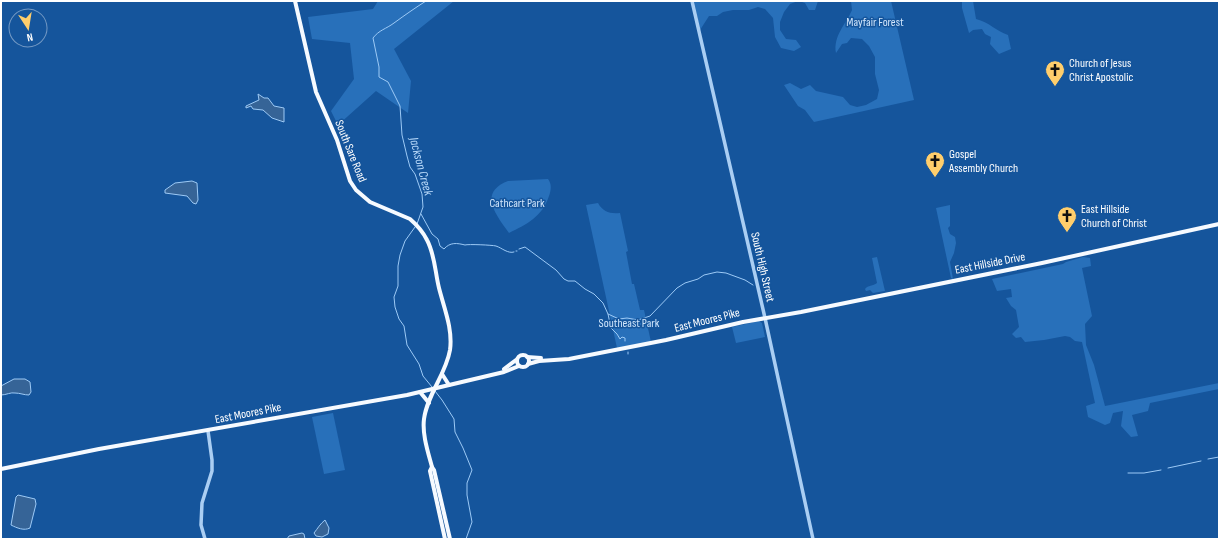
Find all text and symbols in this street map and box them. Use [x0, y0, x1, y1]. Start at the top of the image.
north arrow [8, 8, 48, 48]
park label: Mayfair Forest [846, 15, 904, 30]
text: N [26, 30, 34, 44]
place label: Church of Jesus Christ Apostolic [1069, 56, 1133, 85]
church icon: Church of Jesus Christ Apostolic [1044, 59, 1066, 87]
street label: South Sare Road [331, 118, 370, 184]
water label: Jackson Creek [405, 134, 437, 198]
place label: Gospel Assembly Church [948, 147, 1018, 176]
church icon: Gospel Assembly Church [924, 150, 946, 178]
park label: Cathcart Park [489, 196, 545, 211]
place label: East Hillside Church of Christ [1081, 202, 1147, 231]
church icon: East Hillside Church of Christ [1056, 205, 1078, 233]
street label: South High Street [747, 231, 778, 304]
street label: East Hillside Drive [954, 249, 1027, 278]
street label: East Moores Pike [673, 305, 742, 336]
park label: Southeast Park [599, 316, 660, 331]
street label: East Moores Pike [214, 400, 283, 427]

